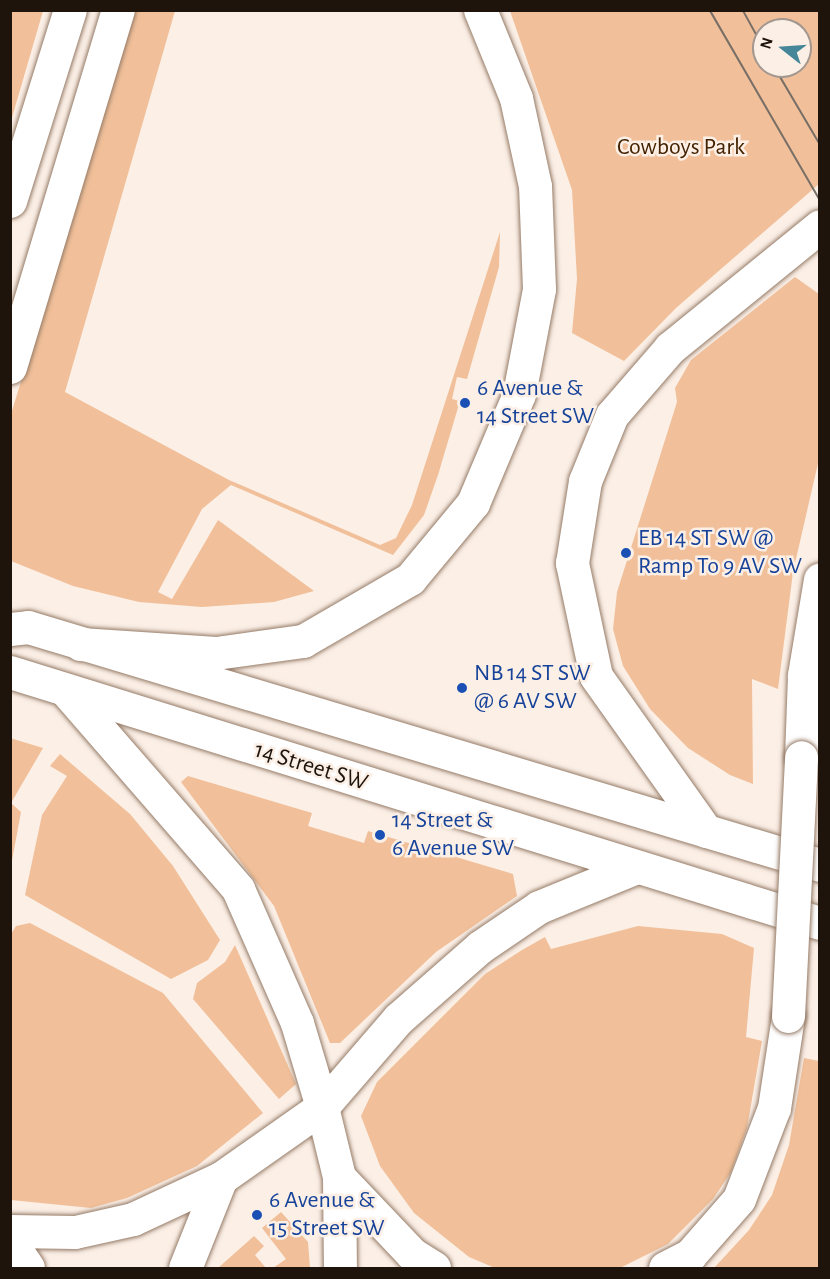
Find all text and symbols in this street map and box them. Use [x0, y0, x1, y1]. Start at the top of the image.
north arrow [752, 18, 812, 78]
text: N [757, 36, 776, 51]
park label: Cowboys Park [617, 134, 745, 162]
place label: 6 Avenue & 14 Street SW [477, 375, 594, 431]
marker: 6 Avenue & 14 Street SW [458, 396, 472, 410]
place label: EB 14 ST SW @ Ramp To 9 AV SW [638, 525, 802, 581]
marker: EB 14 ST SW @ Ramp To 9 AV SW [619, 546, 633, 560]
place label: NB 14 ST SW @ 6 AV SW [474, 660, 590, 716]
marker: NB 14 ST SW @ 6 AV SW [455, 681, 469, 695]
street label: 14 Street SW [251, 736, 371, 798]
place label: 14 Street & 6 Avenue SW [392, 807, 514, 863]
marker: 14 Street & 6 Avenue SW [373, 828, 387, 842]
place label: 6 Avenue & 15 Street SW [269, 1187, 384, 1243]
marker: 6 Avenue & 15 Street SW [250, 1208, 264, 1222]

